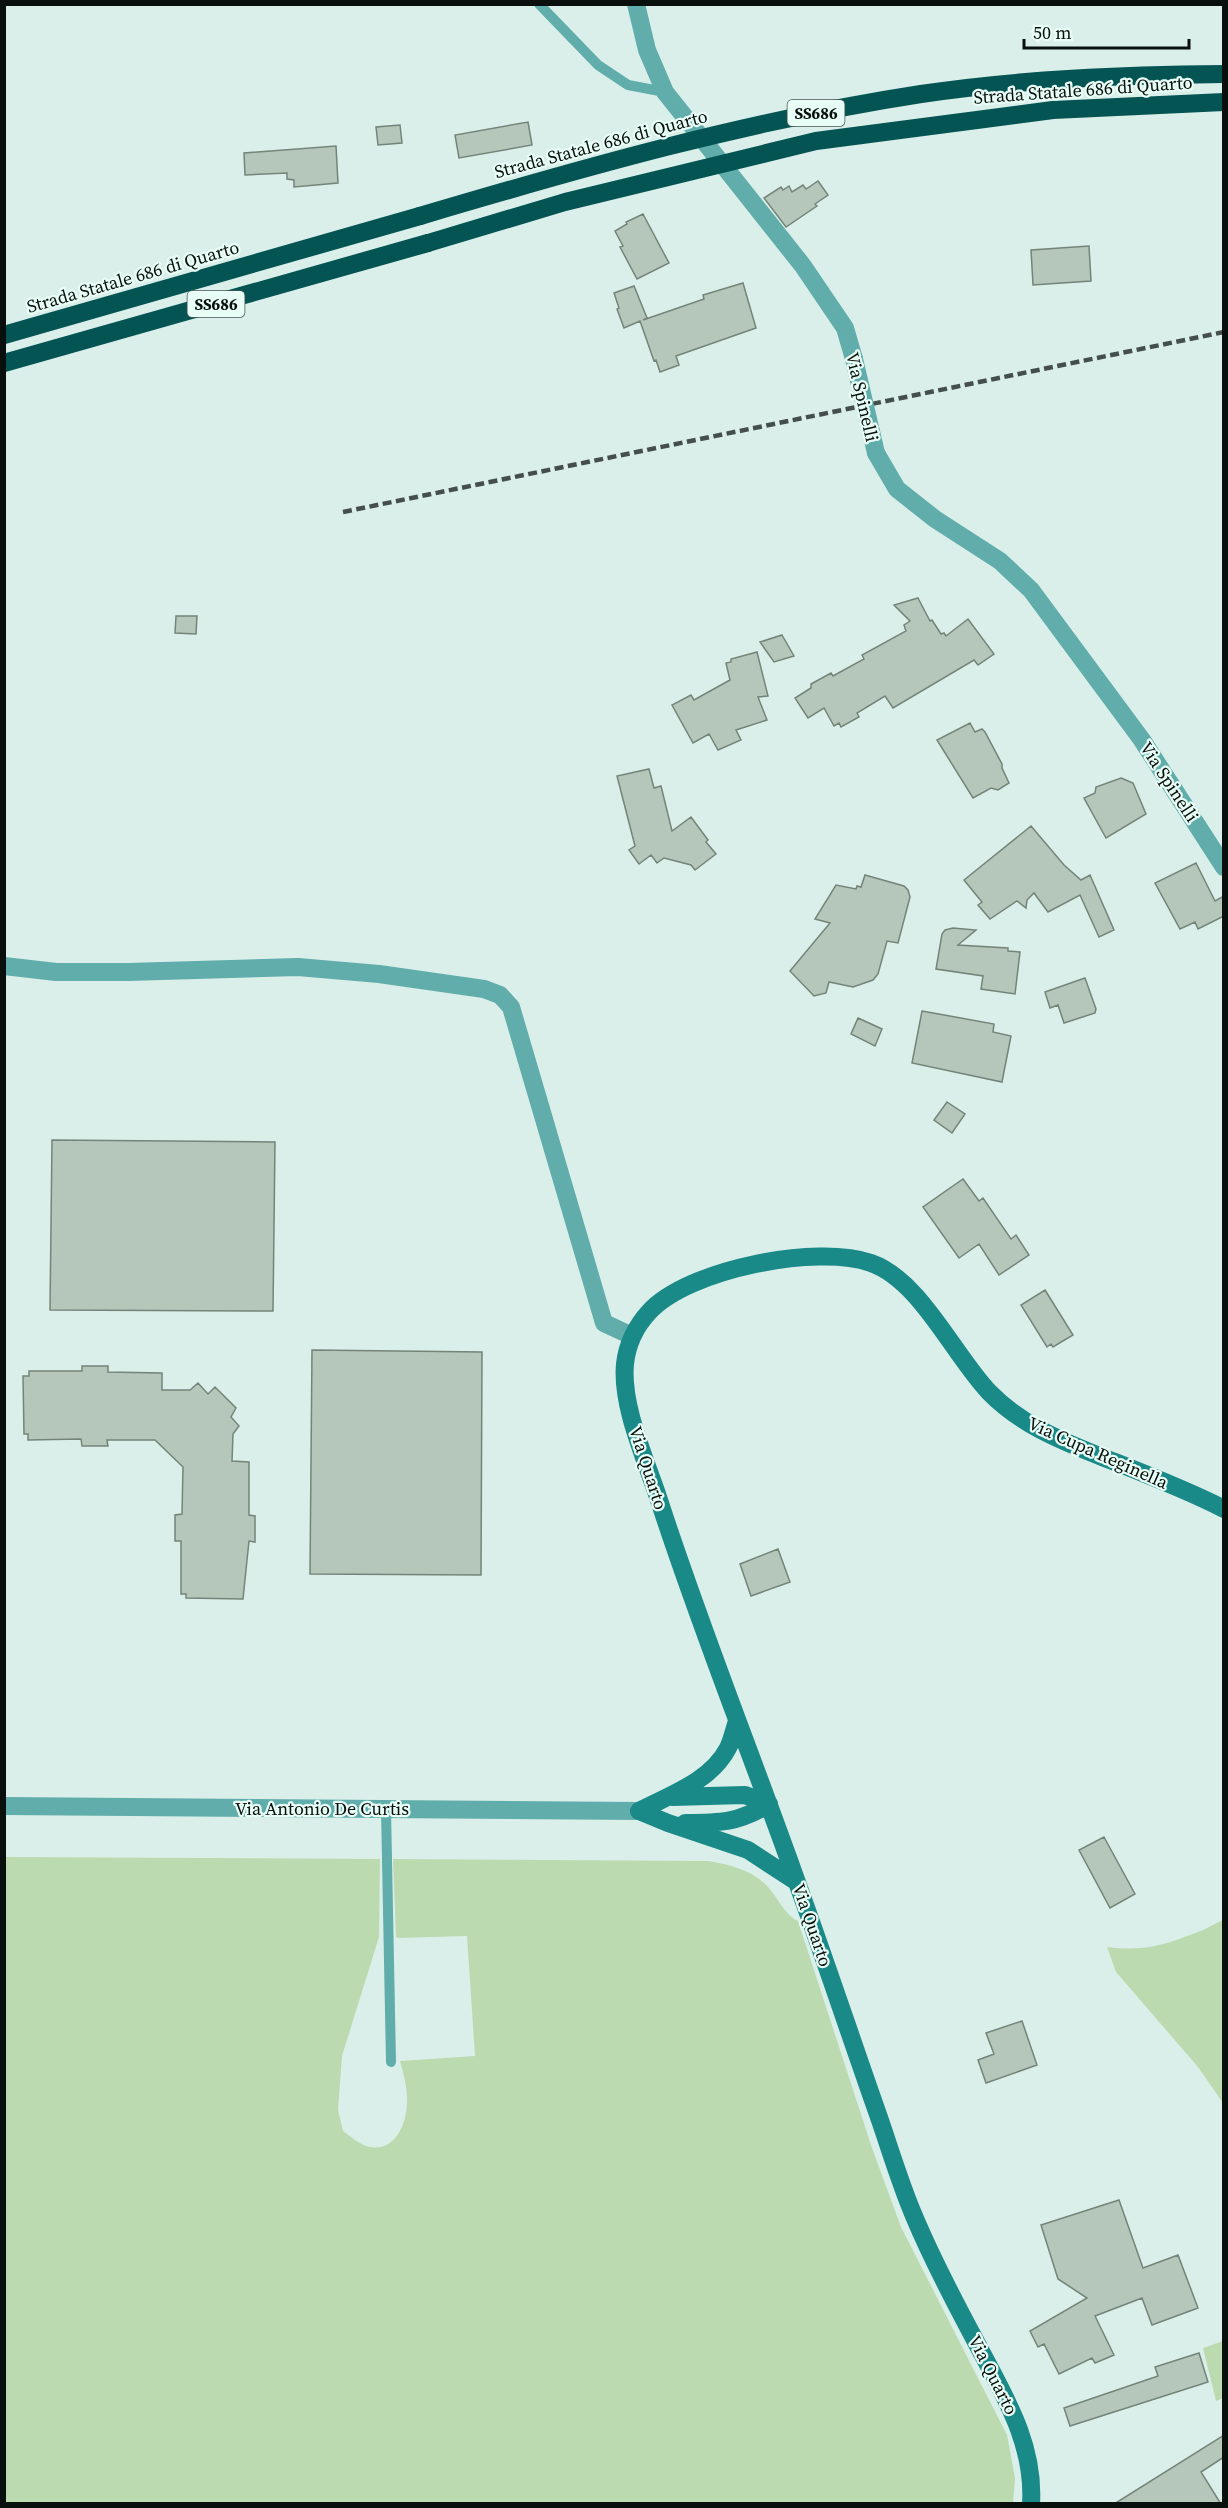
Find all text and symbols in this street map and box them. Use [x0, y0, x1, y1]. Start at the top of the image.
scale bar [1024, 12, 1189, 50]
text: 50 m [1033, 20, 1071, 45]
street label: Strada Statale 686 di Quarto [973, 69, 1193, 110]
road number: SS686 [788, 100, 844, 126]
street label: Strada Statale 686 di Quarto [492, 103, 710, 184]
street label: Strada Statale 686 di Quarto [24, 234, 242, 319]
road number: SS686 [188, 291, 244, 317]
street label: Via Spinelli [840, 350, 885, 444]
street label: Via Spinelli [1134, 737, 1205, 827]
street label: Via Cupa Reginella [1024, 1410, 1173, 1495]
street label: Via Quarto [623, 1423, 674, 1513]
street label: Via Antonio De Curtis [235, 1796, 409, 1821]
street label: Via Quarto [787, 1880, 838, 1970]
street label: Via Quarto [963, 2331, 1024, 2419]

